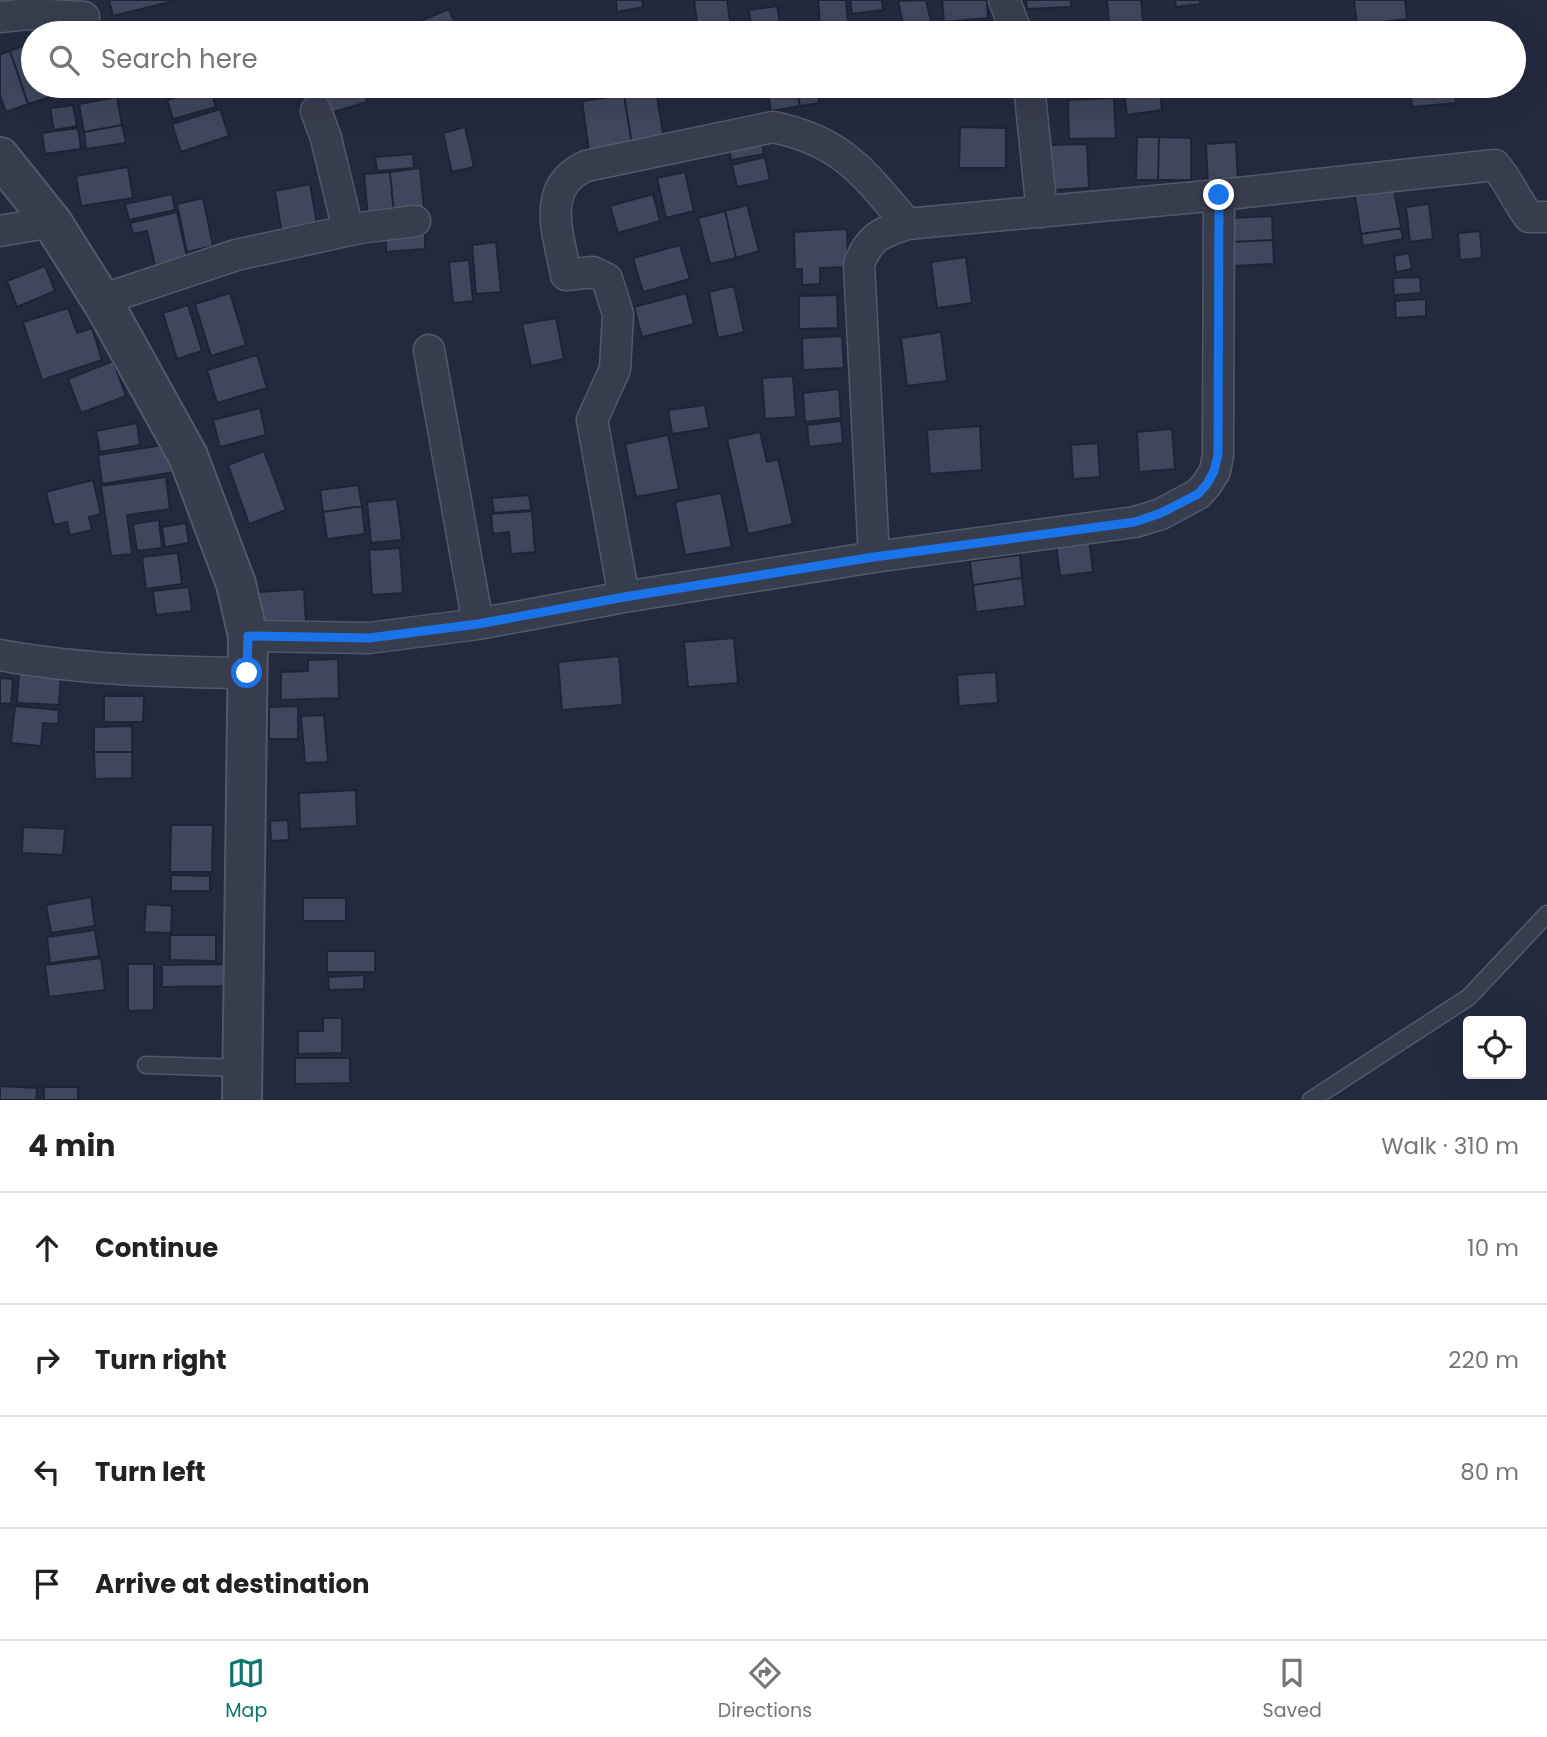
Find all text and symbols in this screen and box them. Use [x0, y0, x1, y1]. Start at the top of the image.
search box [21, 21, 1526, 98]
icon: search [45, 41, 83, 79]
text: Search here [101, 41, 258, 77]
route end [1203, 179, 1234, 210]
route start [231, 657, 262, 688]
map controls [1463, 1016, 1526, 1079]
button: locate [1463, 1016, 1526, 1079]
text: 4 min [28, 1124, 116, 1167]
text: Walk · 310 m [1381, 1130, 1519, 1162]
icon: ahead [28, 1229, 66, 1267]
text: Continue [95, 1230, 218, 1266]
text: 10 m [1467, 1232, 1519, 1264]
icon: right [28, 1341, 66, 1379]
text: Turn right [95, 1342, 227, 1378]
text: 220 m [1448, 1344, 1519, 1376]
icon: left [28, 1453, 66, 1491]
text: Turn left [95, 1454, 206, 1490]
text: 80 m [1460, 1456, 1519, 1488]
icon: arrive [28, 1565, 66, 1603]
text: Arrive at destination [95, 1566, 370, 1602]
tab: Map [225, 1654, 267, 1725]
tab: Directions [718, 1654, 812, 1725]
tab: Saved [1263, 1654, 1322, 1725]

